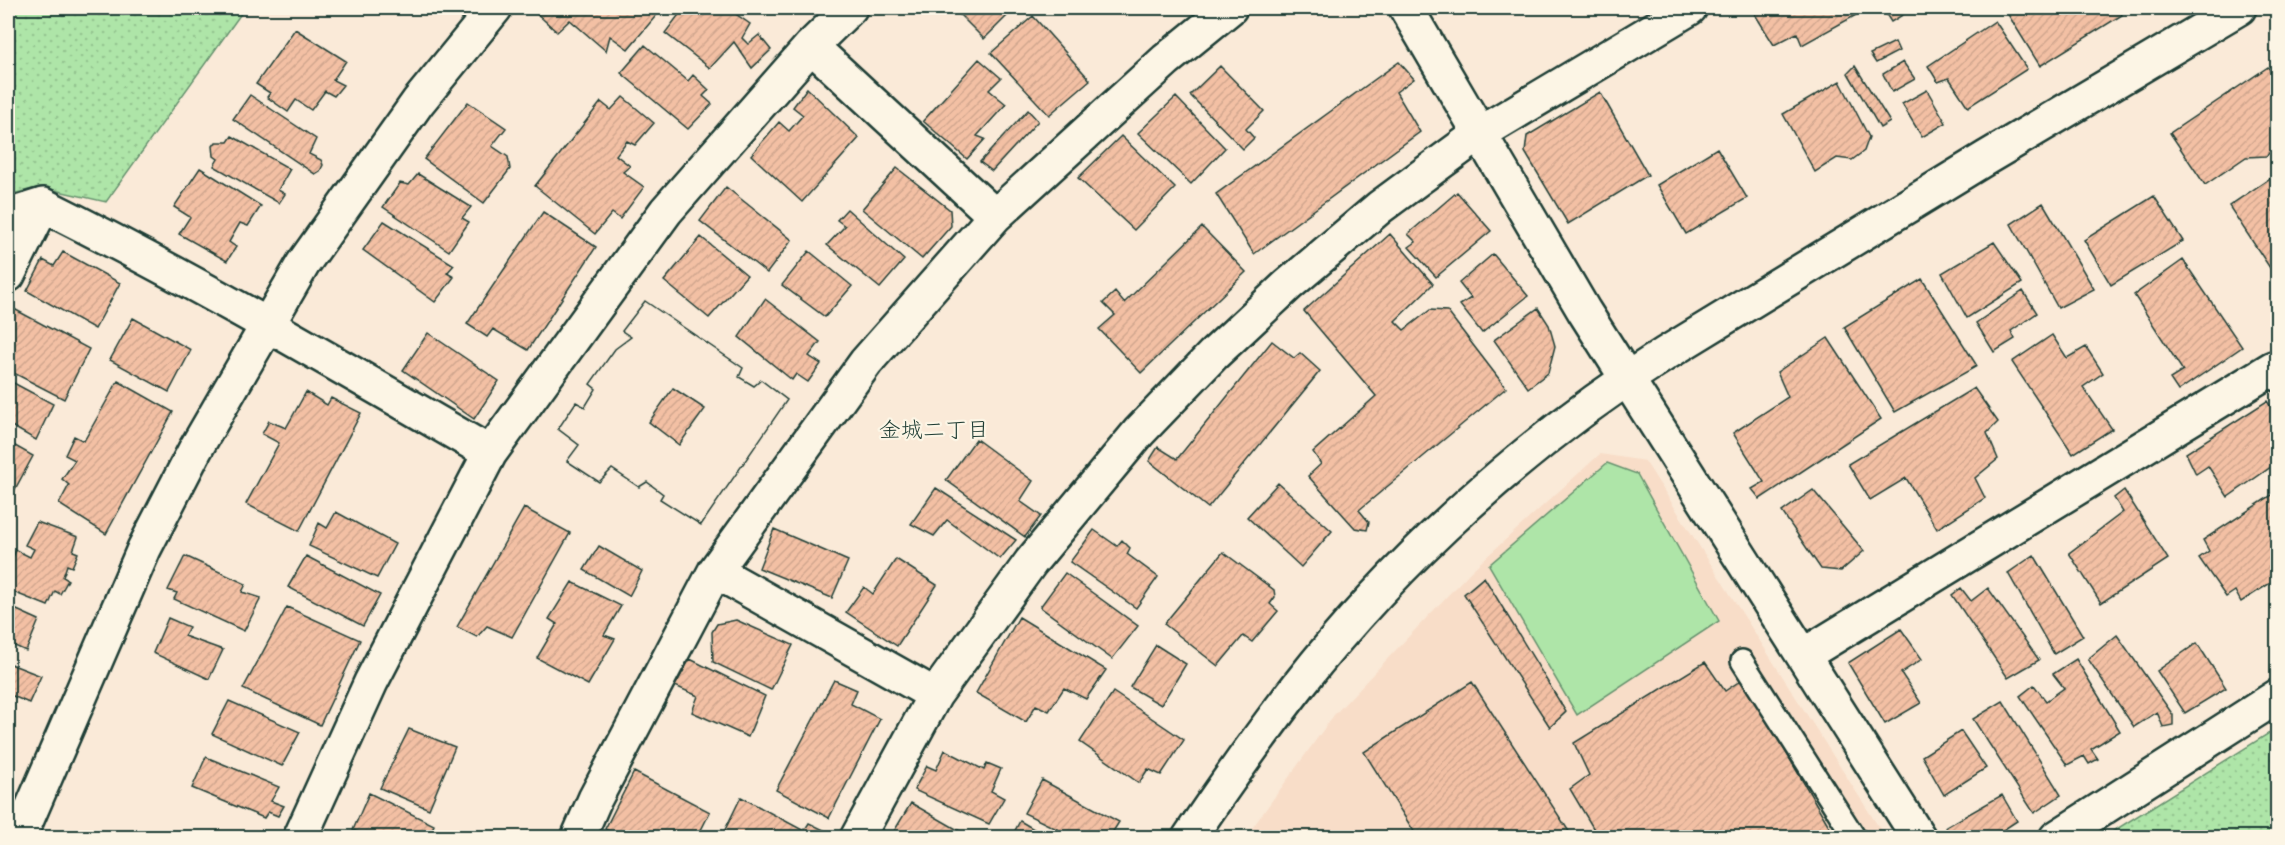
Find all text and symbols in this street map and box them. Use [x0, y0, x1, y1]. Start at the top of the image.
district label: 金城二丁目 [879, 417, 989, 448]

